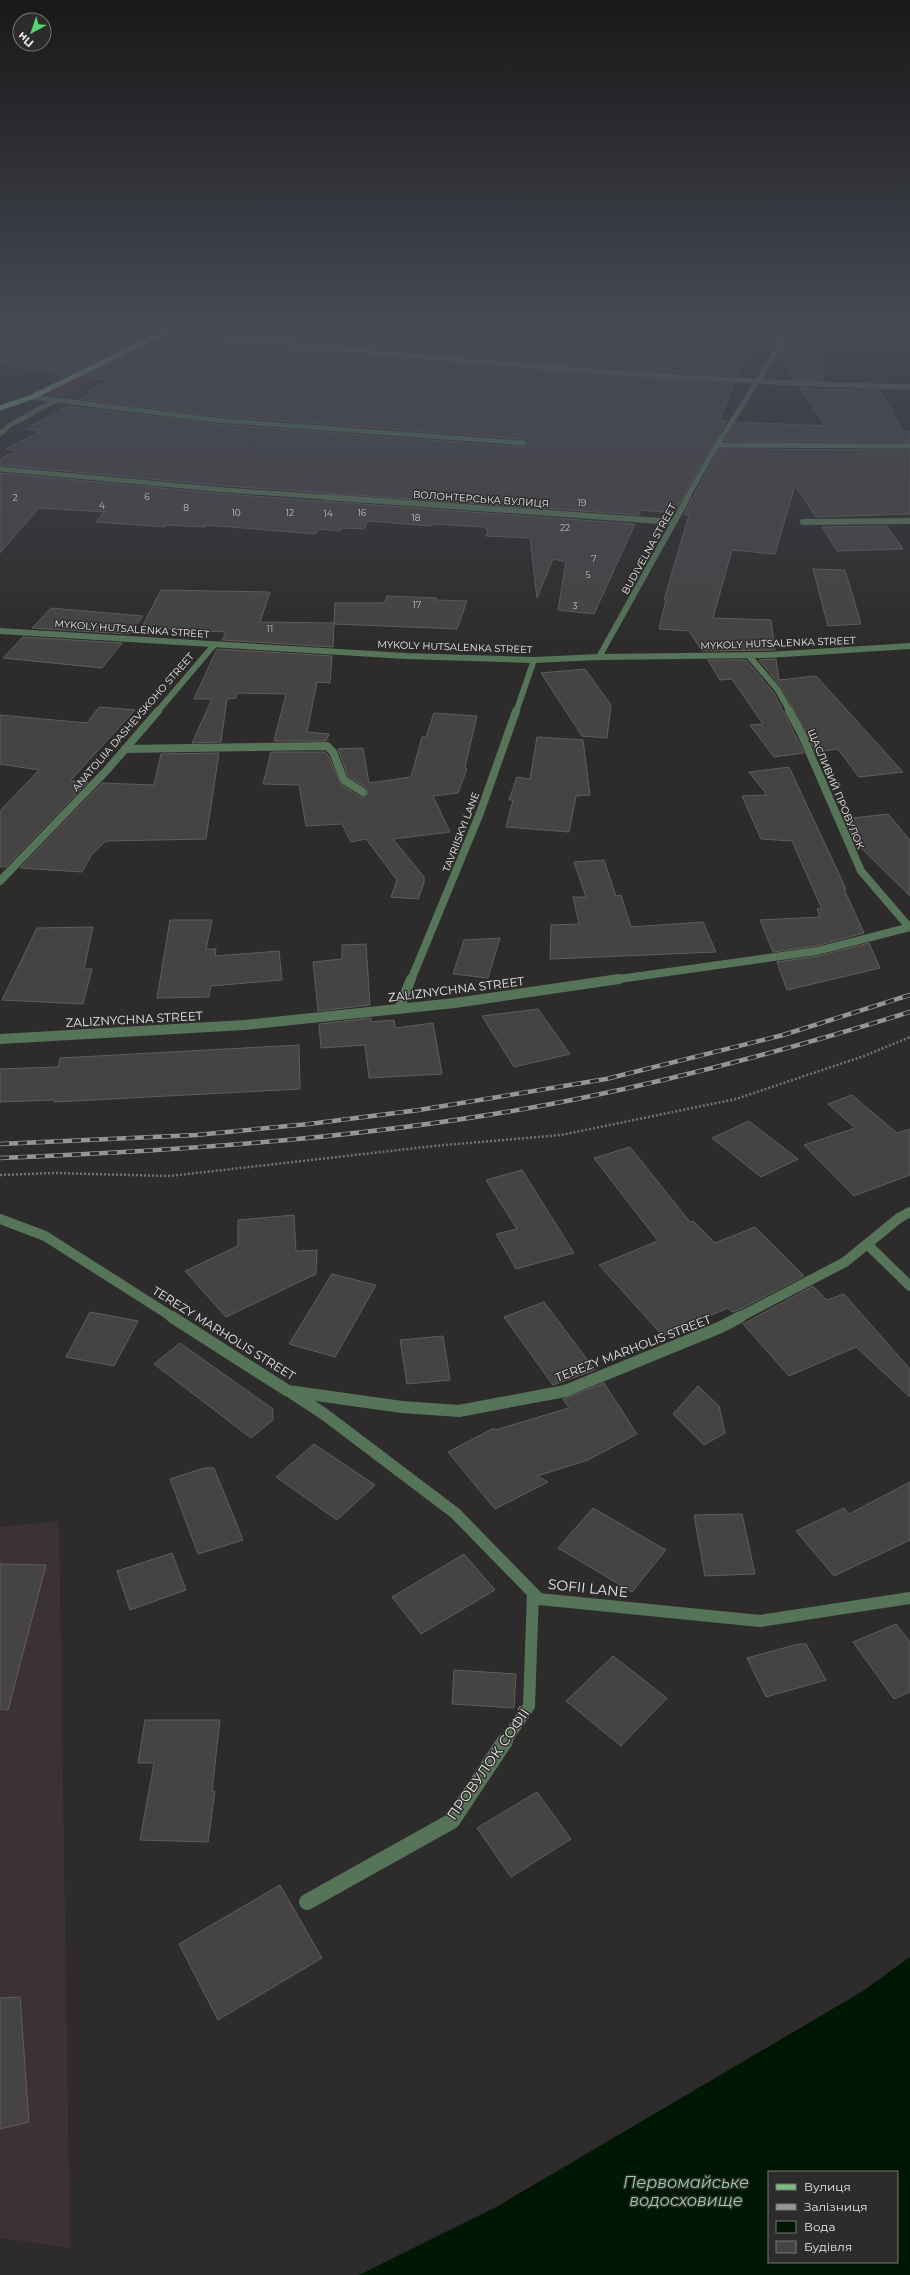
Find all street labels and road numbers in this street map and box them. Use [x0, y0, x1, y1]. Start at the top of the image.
street label: ВОЛОНТЕРСЬКА ВУЛИЦЯ [412, 488, 550, 510]
street label: BUDIVELNA STREET [619, 501, 680, 597]
street label: MYKOLY HUTSALENKA STREET [54, 617, 210, 641]
street label: MYKOLY HUTSALENKA STREET [700, 634, 856, 652]
street label: MYKOLY HUTSALENKA STREET [377, 638, 533, 656]
street label: ANATOLIIA DASHEVSKOHO STREET [69, 650, 197, 794]
street label: ЩАСЛИВИЙ ПРОВУЛОК [805, 727, 867, 851]
street label: TAVRIISKYI LANE [440, 790, 482, 874]
street label: ZALIZNYCHNA STREET [387, 973, 525, 1005]
street label: ZALIZNYCHNA STREET [65, 1008, 203, 1030]
street label: TEREZY MARHOLIS STREET [150, 1283, 298, 1383]
street label: TEREZY MARHOLIS STREET [553, 1311, 713, 1385]
street label: SOFII LANE [547, 1575, 629, 1601]
street label: ПРОВУЛОК СОФІЇ [443, 1705, 533, 1823]

